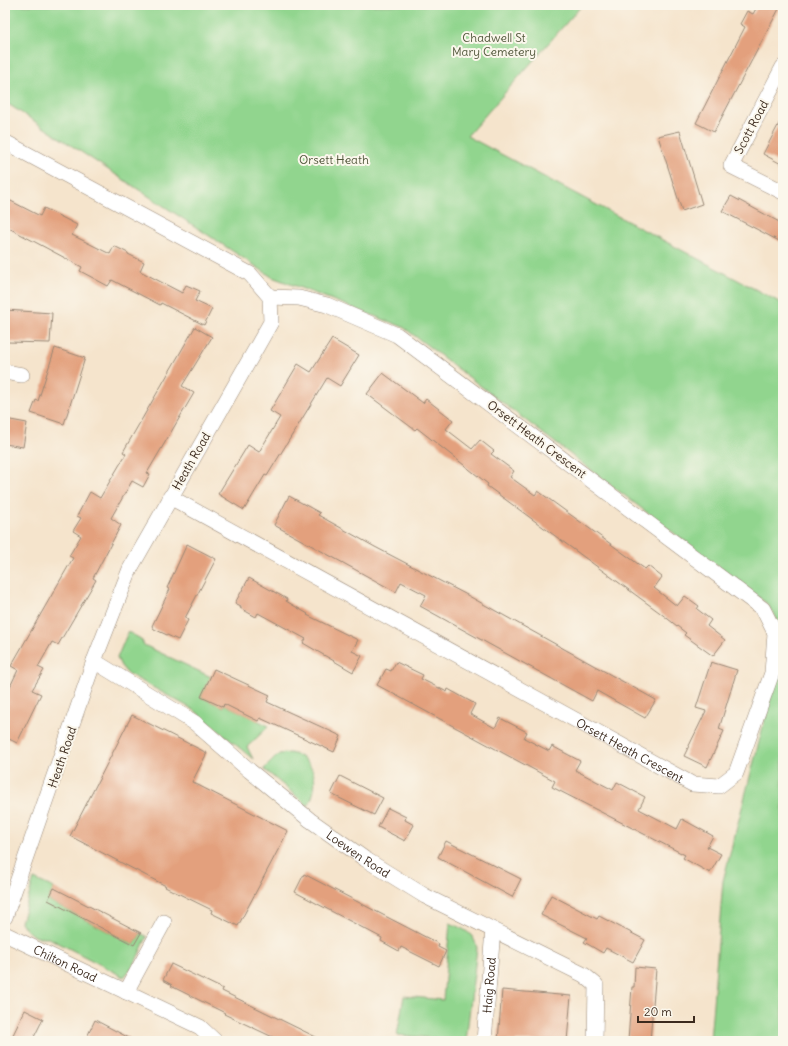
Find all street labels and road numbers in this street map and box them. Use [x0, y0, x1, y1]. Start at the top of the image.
street label: Scott Road [731, 98, 771, 156]
street label: Orsett Heath Crescent [484, 397, 590, 481]
street label: Heath Road [169, 430, 213, 492]
street label: Orsett Heath Crescent [574, 714, 686, 786]
street label: Heath Road [45, 724, 79, 790]
street label: Loewen Road [324, 827, 393, 880]
street label: Chilton Road [31, 941, 100, 984]
street label: Haig Road [479, 957, 498, 1014]

